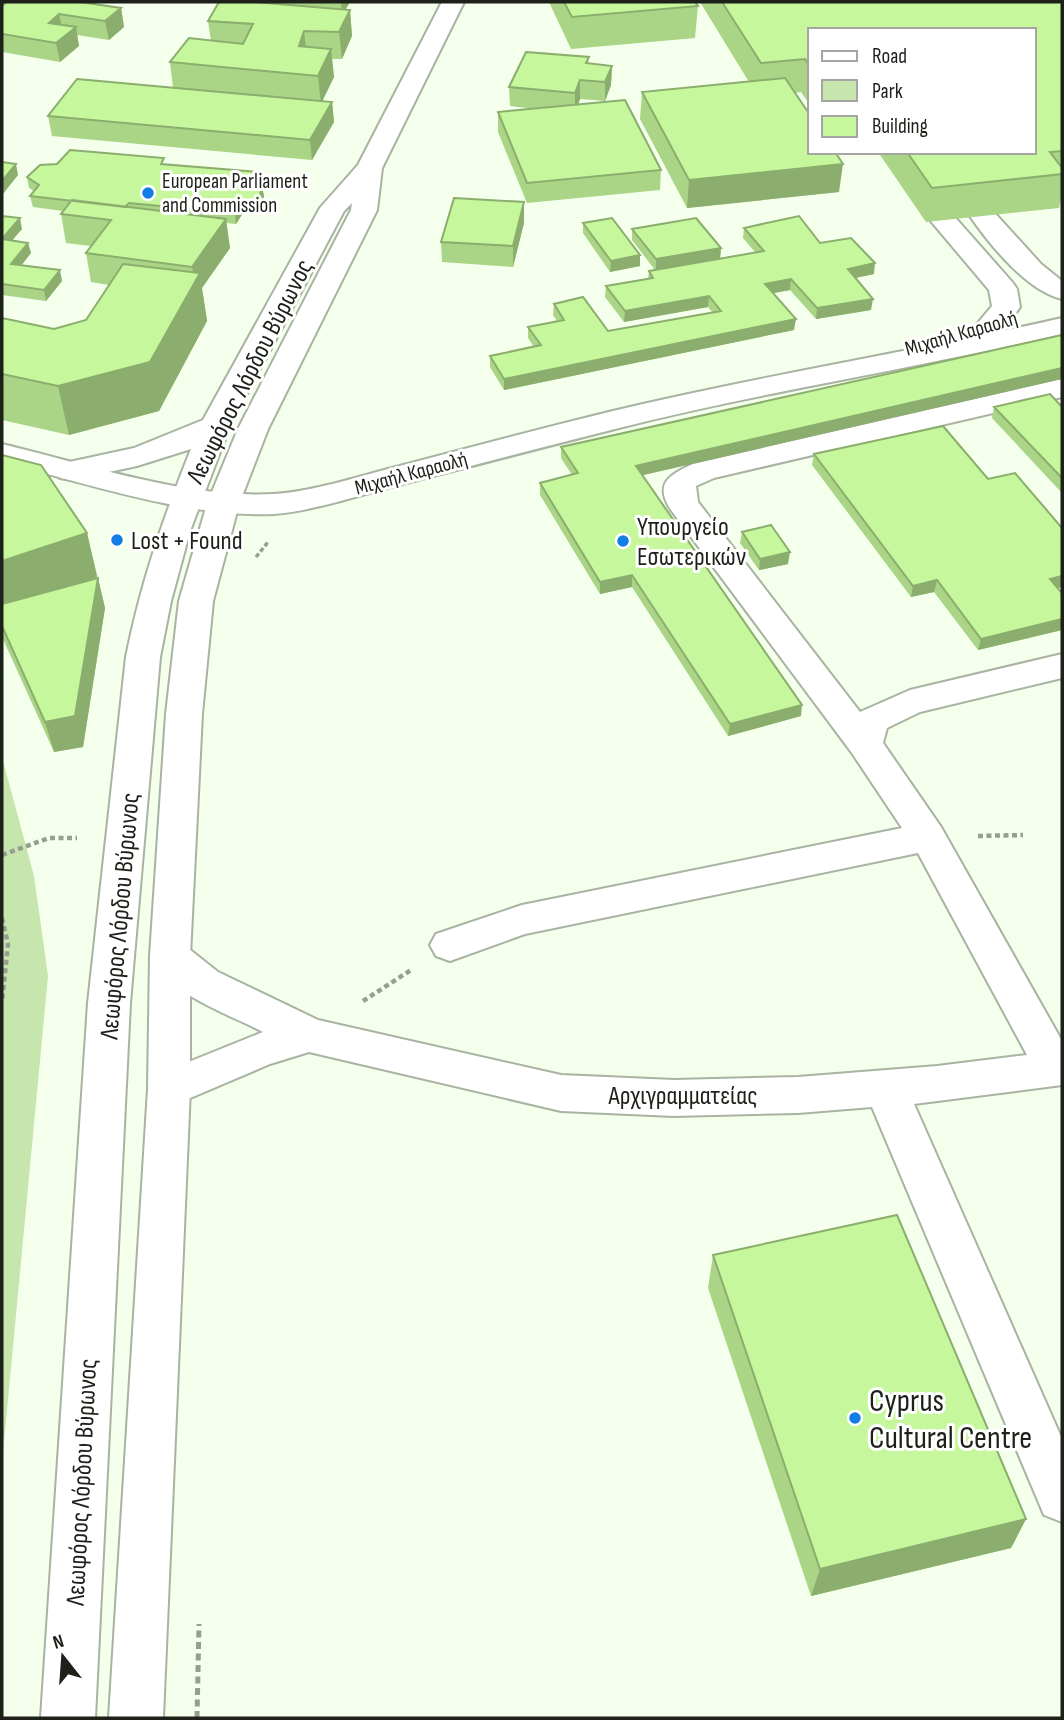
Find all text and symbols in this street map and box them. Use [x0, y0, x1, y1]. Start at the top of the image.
legend [808, 28, 1036, 154]
text: Road [872, 44, 907, 69]
text: Park [872, 79, 903, 104]
text: Building [872, 114, 928, 139]
place label: European Parliament and Commission [162, 169, 308, 218]
marker: European Parliament and Commission [140, 185, 156, 201]
street label: Λεωφόρος Λόρδου Βύρωνος [180, 254, 320, 490]
street label: Μιχαήλ Καραολή [902, 306, 1020, 361]
street label: Μιχαήλ Καραολή [352, 446, 470, 501]
place label: Υπουργείο Εσωτερικών [637, 512, 746, 573]
place label: Lost + Found [131, 526, 243, 557]
marker: Lost + Found [109, 532, 125, 548]
marker: Υπουργείο Εσωτερικών [615, 533, 631, 549]
street label: Λεωφόρος Λόρδου Βύρωνος [94, 792, 147, 1042]
street label: Αρχιγραμματείας [608, 1081, 757, 1112]
street label: Λεωφόρος Λόρδου Βύρωνος [60, 1358, 104, 1607]
place label: Cyprus Cultural Centre [869, 1382, 1032, 1458]
marker: Cyprus Cultural Centre [847, 1410, 863, 1426]
north arrow [28, 1622, 98, 1692]
text: N [50, 1630, 67, 1655]

